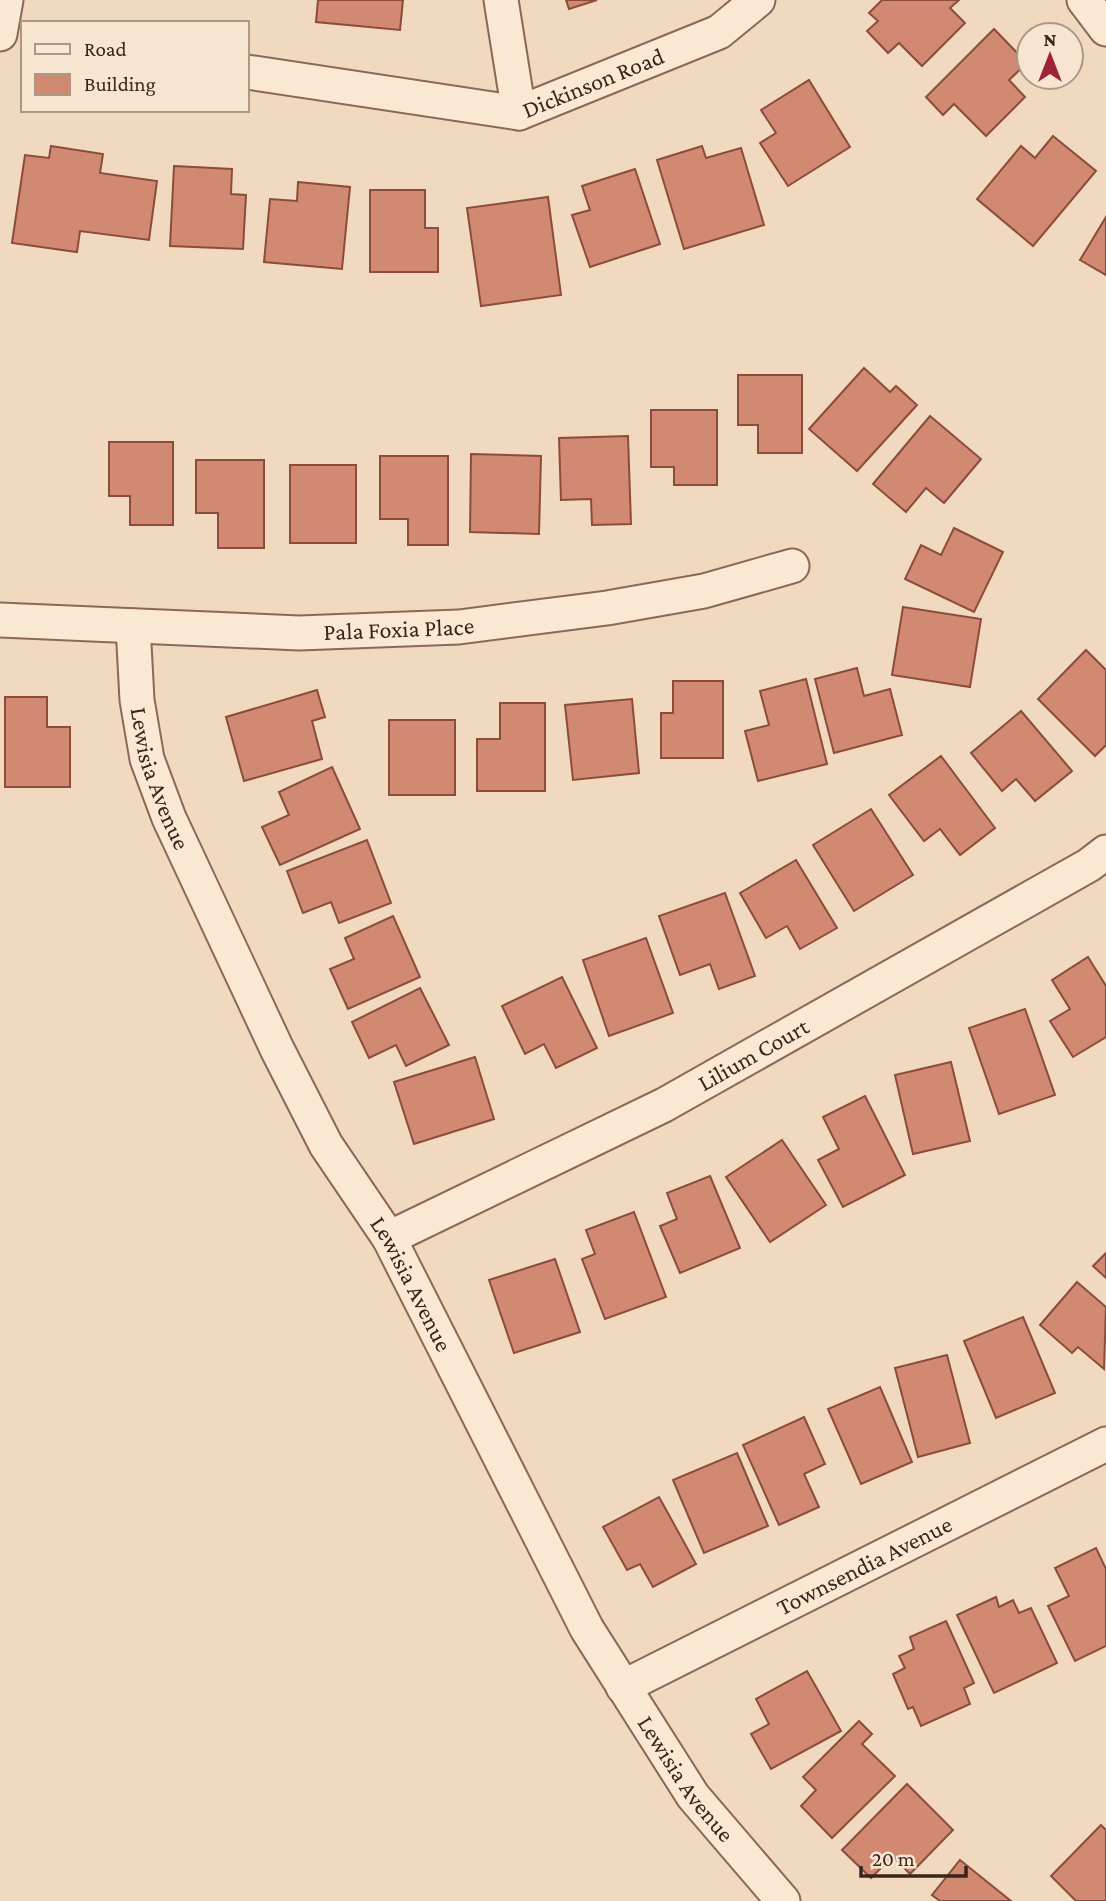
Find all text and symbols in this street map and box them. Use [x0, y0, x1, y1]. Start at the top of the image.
legend [21, 21, 248, 112]
north arrow [1015, 21, 1085, 91]
text: N [1044, 29, 1057, 50]
text: Road [84, 37, 127, 61]
street label: Dickinson Road [518, 42, 668, 123]
text: Building [84, 72, 156, 96]
street label: Pala Foxia Place [323, 611, 475, 645]
street label: Lewisia Avenue [125, 705, 196, 854]
street label: Lilium Court [693, 1012, 814, 1096]
street label: Lewisia Avenue [365, 1211, 458, 1356]
street label: Townsendia Avenue [772, 1510, 956, 1621]
street label: Lewisia Avenue [633, 1711, 740, 1847]
scale bar [861, 1834, 966, 1878]
text: 20 m [872, 1847, 915, 1871]

